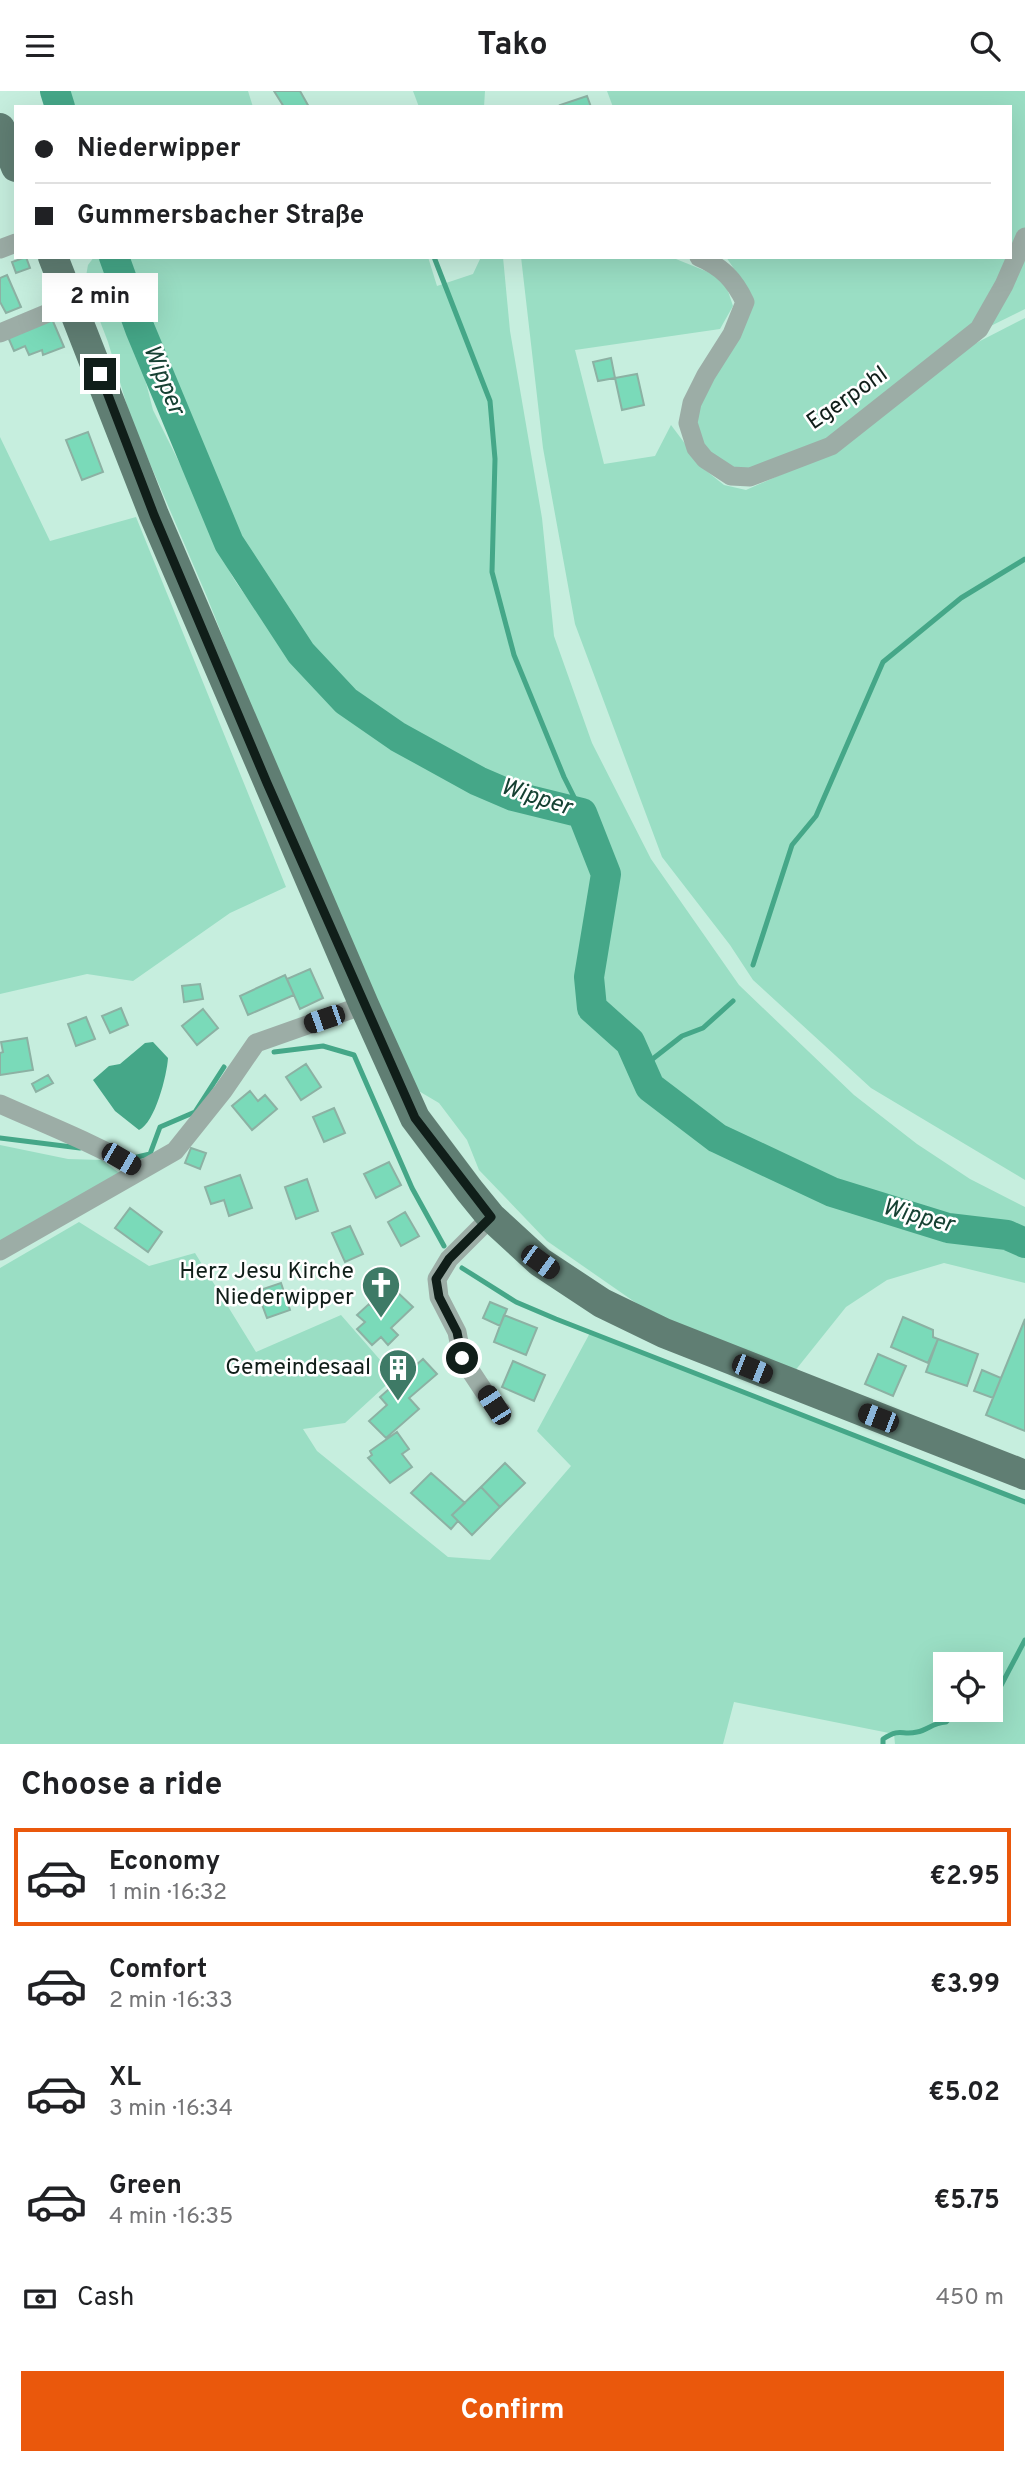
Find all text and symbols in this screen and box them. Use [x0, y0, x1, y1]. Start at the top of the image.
text: Tako [477, 26, 548, 66]
icon: menu [21, 27, 59, 65]
icon: search [966, 27, 1004, 65]
text: Niederwipper [77, 133, 241, 166]
text: Gummersbacher Straße [77, 200, 364, 233]
callout: 2 min [42, 273, 158, 321]
text: 2 min [70, 283, 130, 312]
water label: Wipper [135, 341, 191, 421]
route end [84, 358, 116, 390]
street label: Egerpohl [802, 361, 894, 437]
water label: Wipper [497, 772, 577, 824]
car [301, 1002, 348, 1036]
car [98, 1139, 145, 1179]
water label: Wipper [879, 1193, 959, 1241]
car [517, 1241, 564, 1283]
place label: Herz Jesu Kirche Niederwipper [179, 1258, 354, 1313]
church icon: Herz Jesu Kirche Niederwipper [360, 1264, 402, 1319]
route start [446, 1342, 478, 1374]
building icon: Gemeindesaal [377, 1347, 419, 1402]
car [729, 1351, 776, 1387]
place label: Gemeindesaal [225, 1354, 371, 1383]
car [474, 1382, 515, 1428]
car [855, 1401, 902, 1435]
map controls [933, 1652, 1003, 1722]
button: locate [933, 1652, 1003, 1722]
text: Choose a ride [21, 1766, 222, 1806]
icon: car [25, 1846, 88, 1909]
text: Economy [109, 1846, 220, 1879]
text: €2.95 [929, 1861, 1000, 1894]
text: 1 min · 16:32 [109, 1879, 227, 1908]
icon: car [25, 1954, 88, 2017]
text: Comfort [109, 1954, 207, 1987]
text: €3.99 [930, 1969, 1000, 2002]
text: 2 min · 16:33 [109, 1987, 233, 2016]
icon: car [25, 2062, 88, 2125]
text: XL [109, 2062, 141, 2095]
text: €5.02 [928, 2077, 1000, 2110]
text: 3 min · 16:34 [109, 2095, 233, 2124]
icon: car [25, 2170, 88, 2233]
text: Green [109, 2170, 182, 2203]
text: €5.75 [934, 2185, 1000, 2218]
text: 4 min · 16:35 [109, 2203, 233, 2232]
icon: cash [21, 2280, 59, 2318]
text: Cash [77, 2282, 134, 2315]
text: 450 m [936, 2284, 1004, 2313]
button: Confirm [21, 2371, 1004, 2451]

